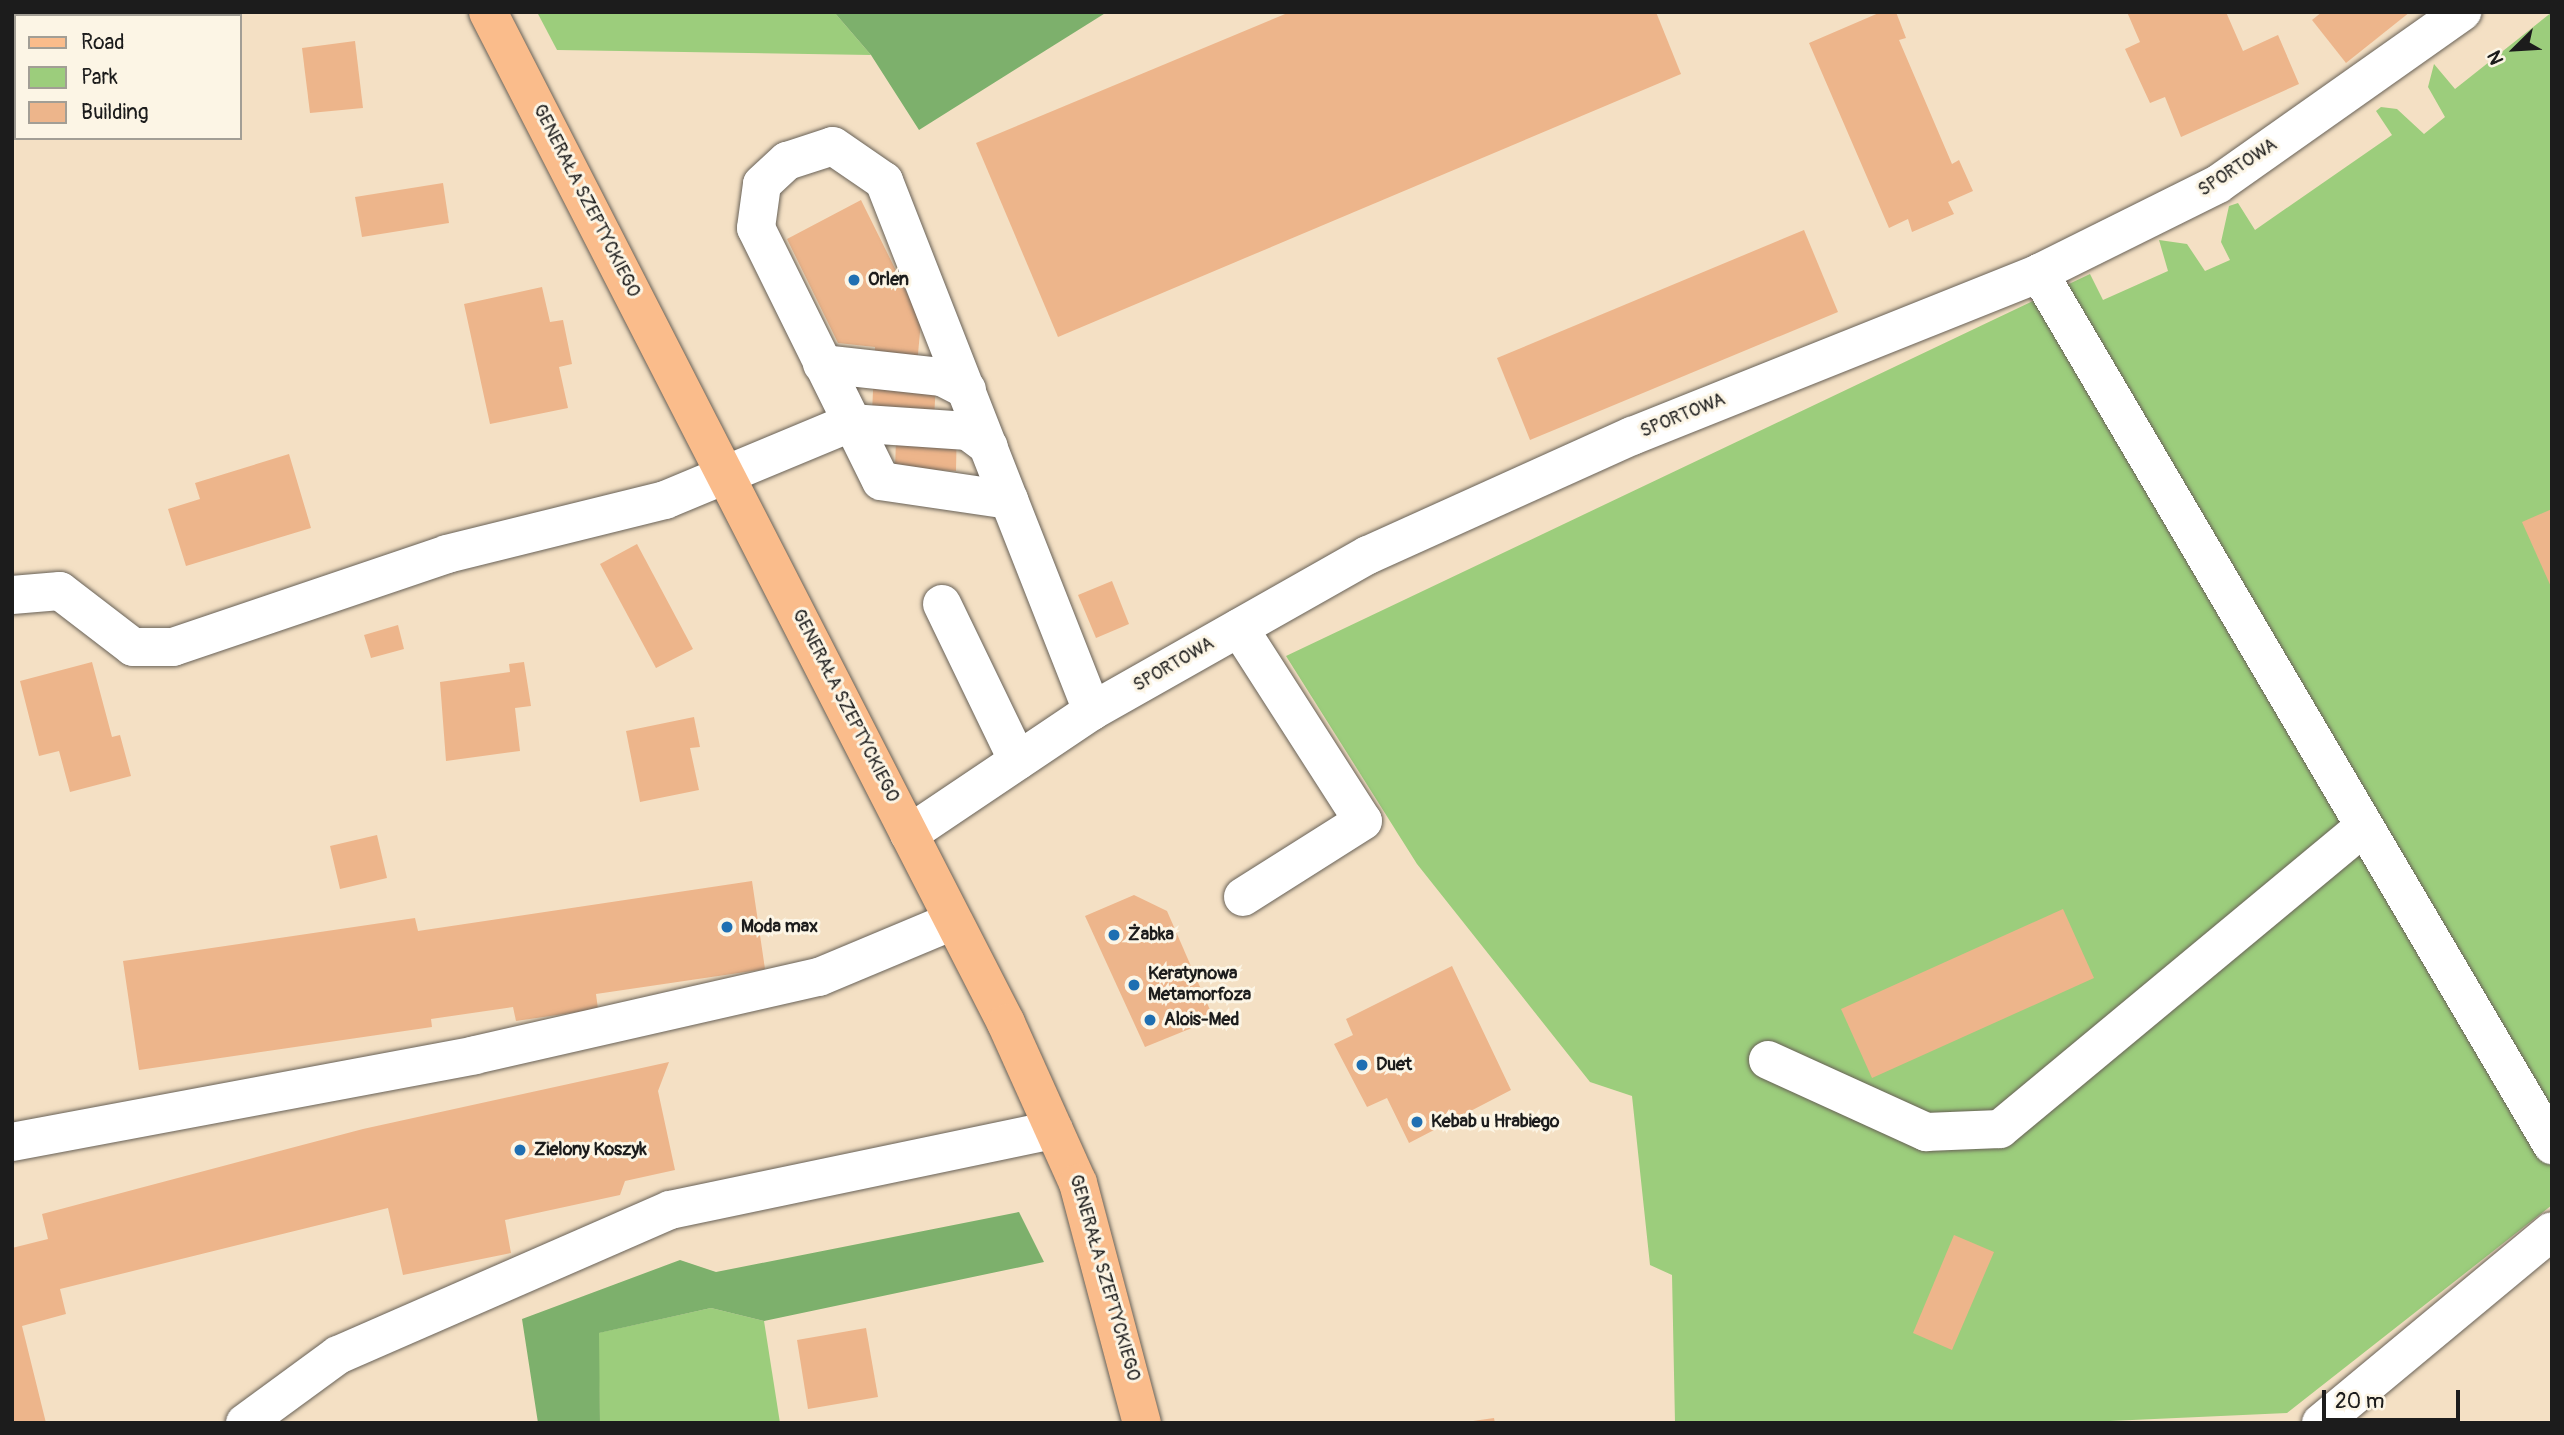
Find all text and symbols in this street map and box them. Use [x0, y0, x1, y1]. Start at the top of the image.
legend [14, 14, 242, 140]
north arrow [2480, 14, 2550, 84]
text: Road [81, 29, 125, 56]
text: N [2482, 47, 2509, 68]
text: Park [81, 64, 118, 91]
text: Building [81, 99, 148, 126]
street label: GENERAŁA SZEPTYCKIEGO [528, 101, 644, 301]
street label: SPORTOWA [2195, 135, 2281, 201]
place label: Orlen [868, 269, 909, 291]
marker: Orlen [846, 272, 862, 288]
street label: SPORTOWA [1637, 389, 1729, 443]
street label: GENERAŁA SZEPTYCKIEGO [787, 606, 903, 806]
street label: SPORTOWA [1130, 633, 1218, 697]
place label: Moda max [741, 916, 818, 938]
marker: Moda max [719, 919, 735, 935]
place label: Żabka [1128, 924, 1174, 946]
marker: Żabka [1106, 927, 1122, 943]
place label: Keratynowa Metamorfoza [1148, 964, 1251, 1006]
marker: Keratynowa Metamorfoza [1126, 977, 1142, 993]
place label: Alois-Med [1164, 1009, 1239, 1031]
marker: Alois-Med [1142, 1012, 1158, 1028]
place label: Duet [1376, 1054, 1412, 1076]
marker: Duet [1354, 1057, 1370, 1073]
place label: Kebab u Hrabiego [1431, 1111, 1559, 1133]
marker: Kebab u Hrabiego [1409, 1114, 1425, 1130]
place label: Zielony Koszyk [534, 1139, 647, 1161]
marker: Zielony Koszyk [512, 1142, 528, 1158]
street label: GENERAŁA SZEPTYCKIEGO [1064, 1172, 1144, 1384]
scale bar [2326, 1376, 2464, 1420]
text: 20 m [2335, 1388, 2384, 1415]

